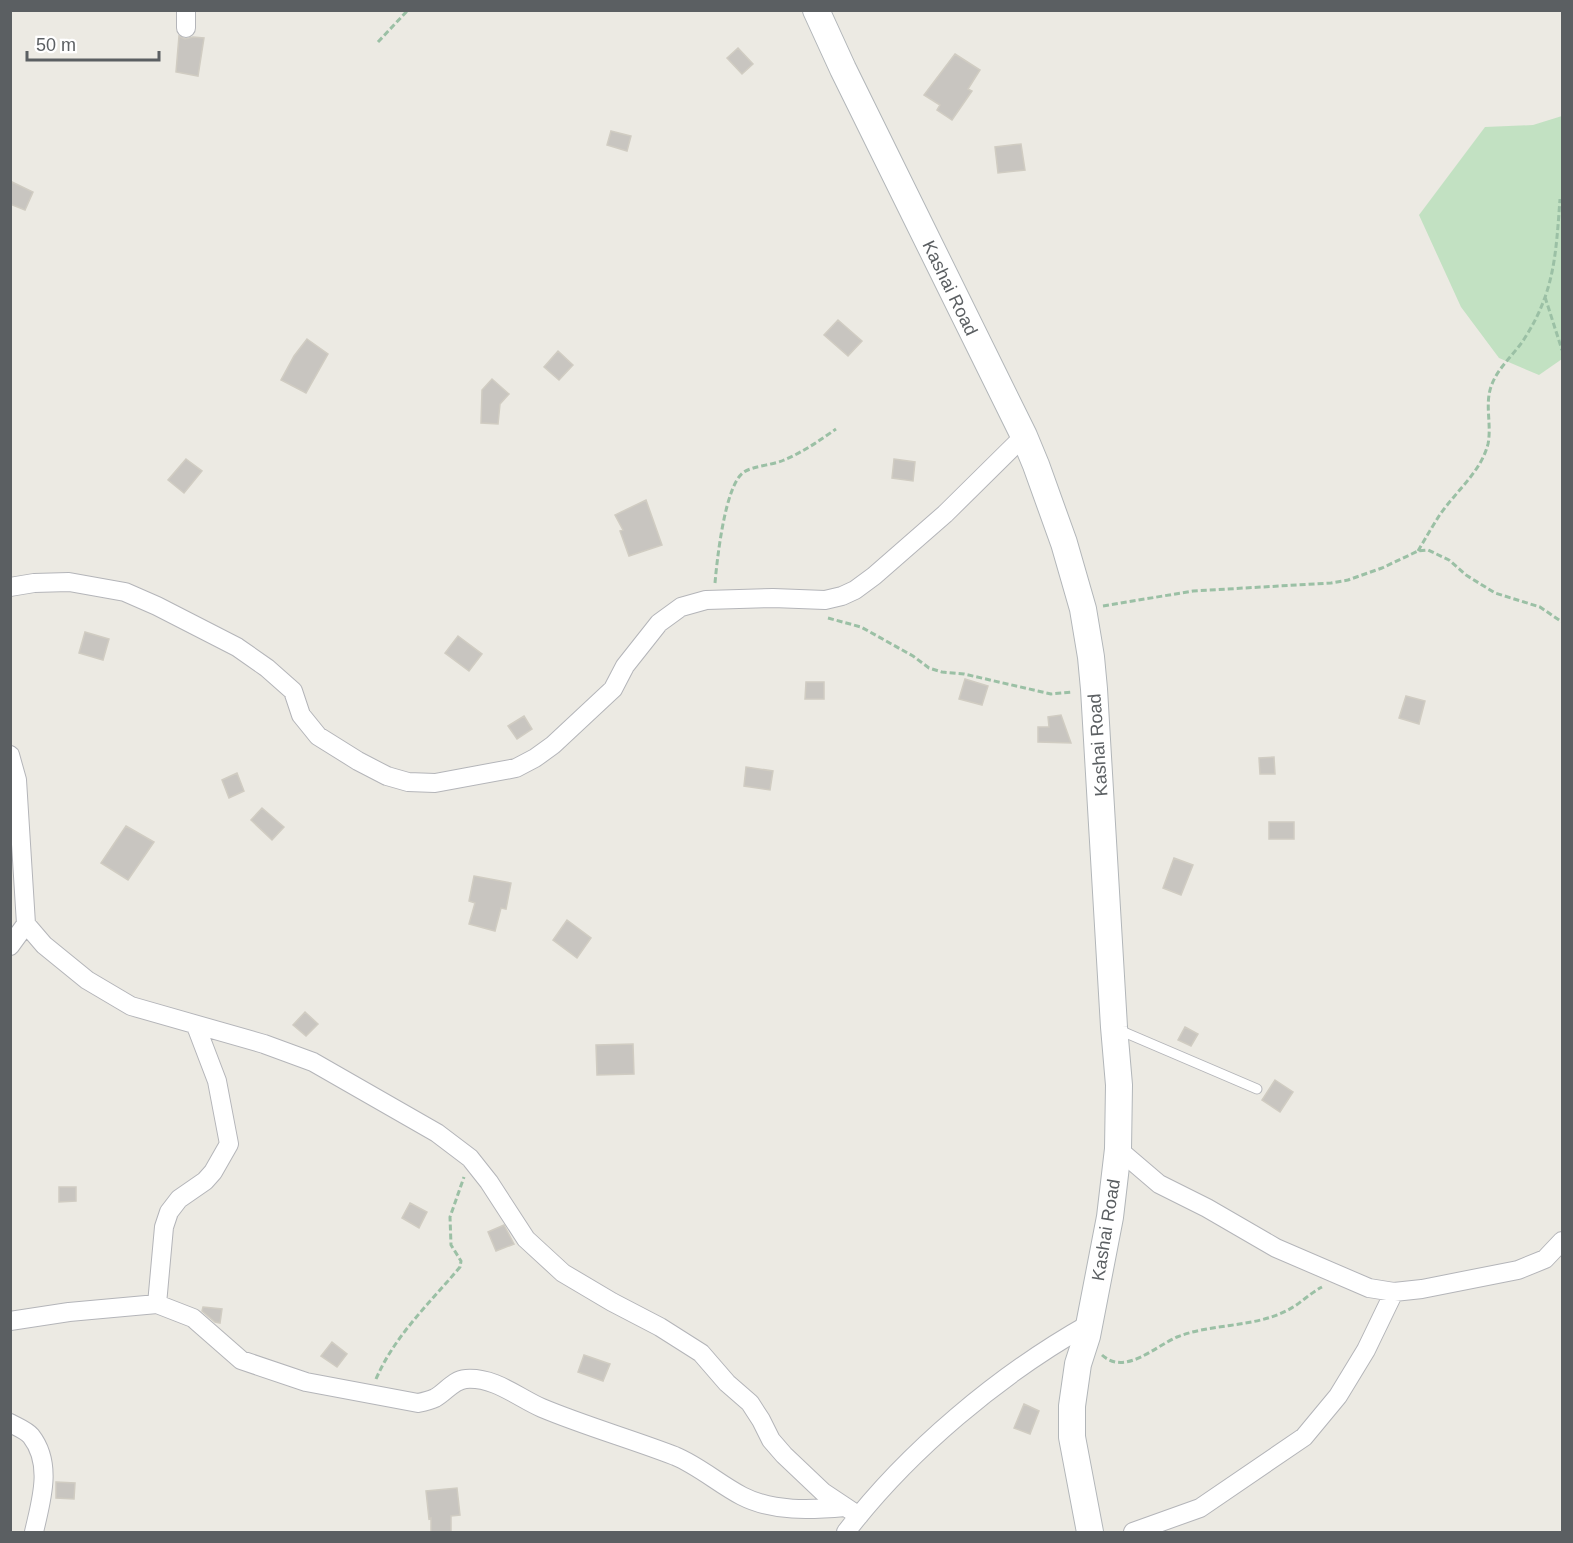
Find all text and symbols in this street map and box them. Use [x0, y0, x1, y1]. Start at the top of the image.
scale bar [27, 24, 159, 62]
text: 50 m [36, 35, 76, 55]
street label: Kashai Road [918, 237, 982, 339]
street label: Kashai Road [1084, 693, 1112, 797]
street label: Kashai Road [1088, 1178, 1124, 1282]

